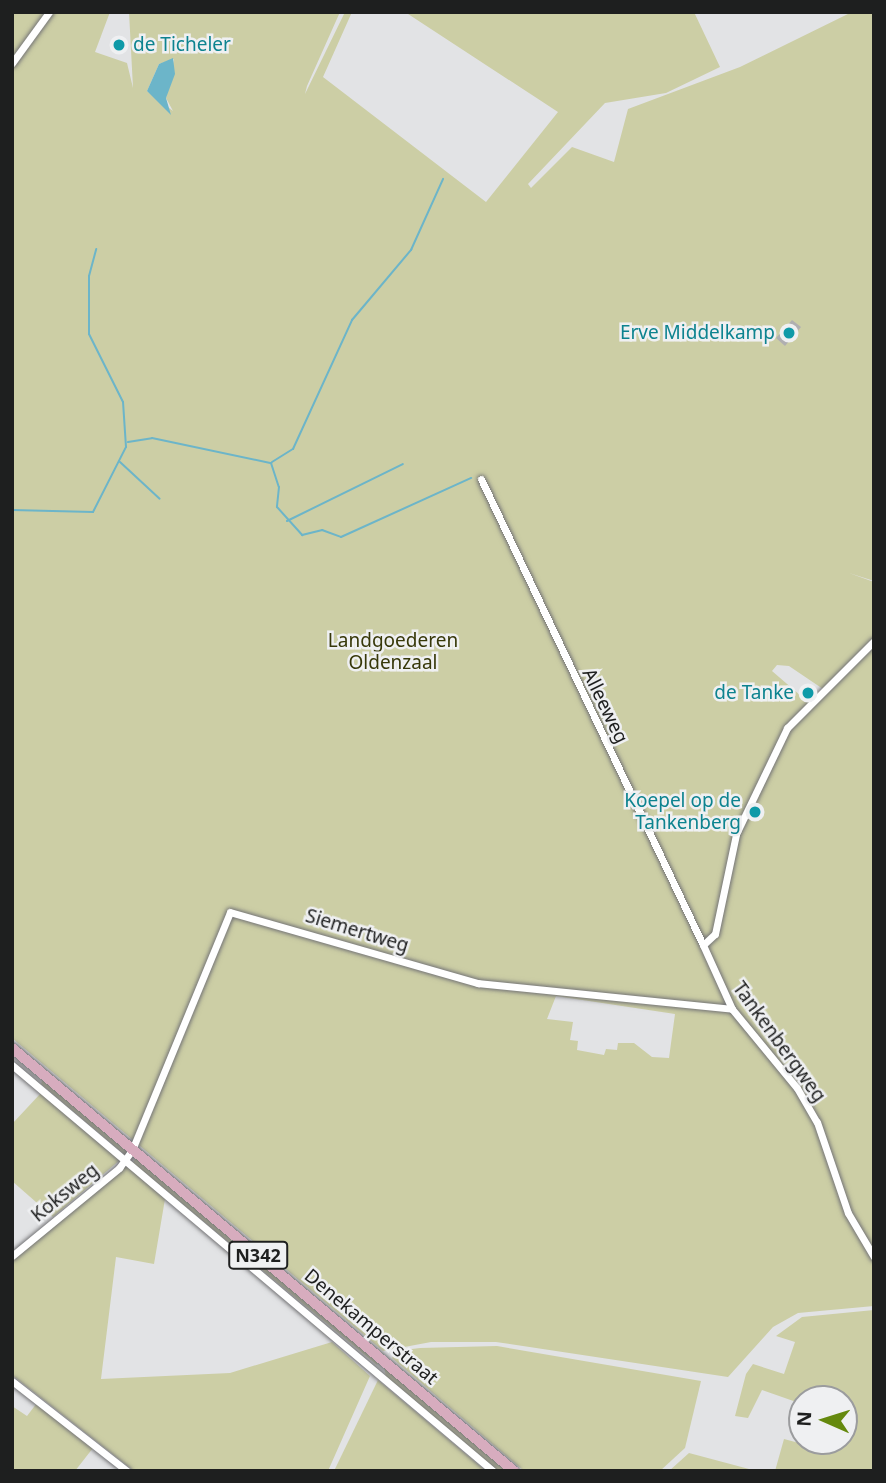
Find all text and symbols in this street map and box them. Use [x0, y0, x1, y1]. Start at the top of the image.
place label: de Ticheler [133, 34, 231, 56]
marker: de Ticheler [111, 37, 127, 53]
place label: Erve Middelkamp [620, 322, 775, 344]
marker: Erve Middelkamp [781, 325, 797, 341]
park label: Landgoederen Oldenzaal [328, 630, 458, 674]
street label: Alleeweg [577, 665, 633, 747]
place label: de Tanke [714, 682, 794, 704]
marker: de Tanke [800, 685, 816, 701]
place label: Koepel op de Tankenberg [624, 790, 741, 834]
marker: Koepel op de Tankenberg [747, 804, 763, 820]
street label: Siemertweg [303, 905, 411, 957]
street label: Tankenbergweg [728, 977, 830, 1107]
street label: Koksweg [27, 1159, 103, 1227]
road number: N342 [226, 1240, 290, 1270]
street label: Denekamperstraat [300, 1264, 442, 1390]
north arrow [788, 1385, 858, 1455]
text: N [791, 1411, 817, 1427]

